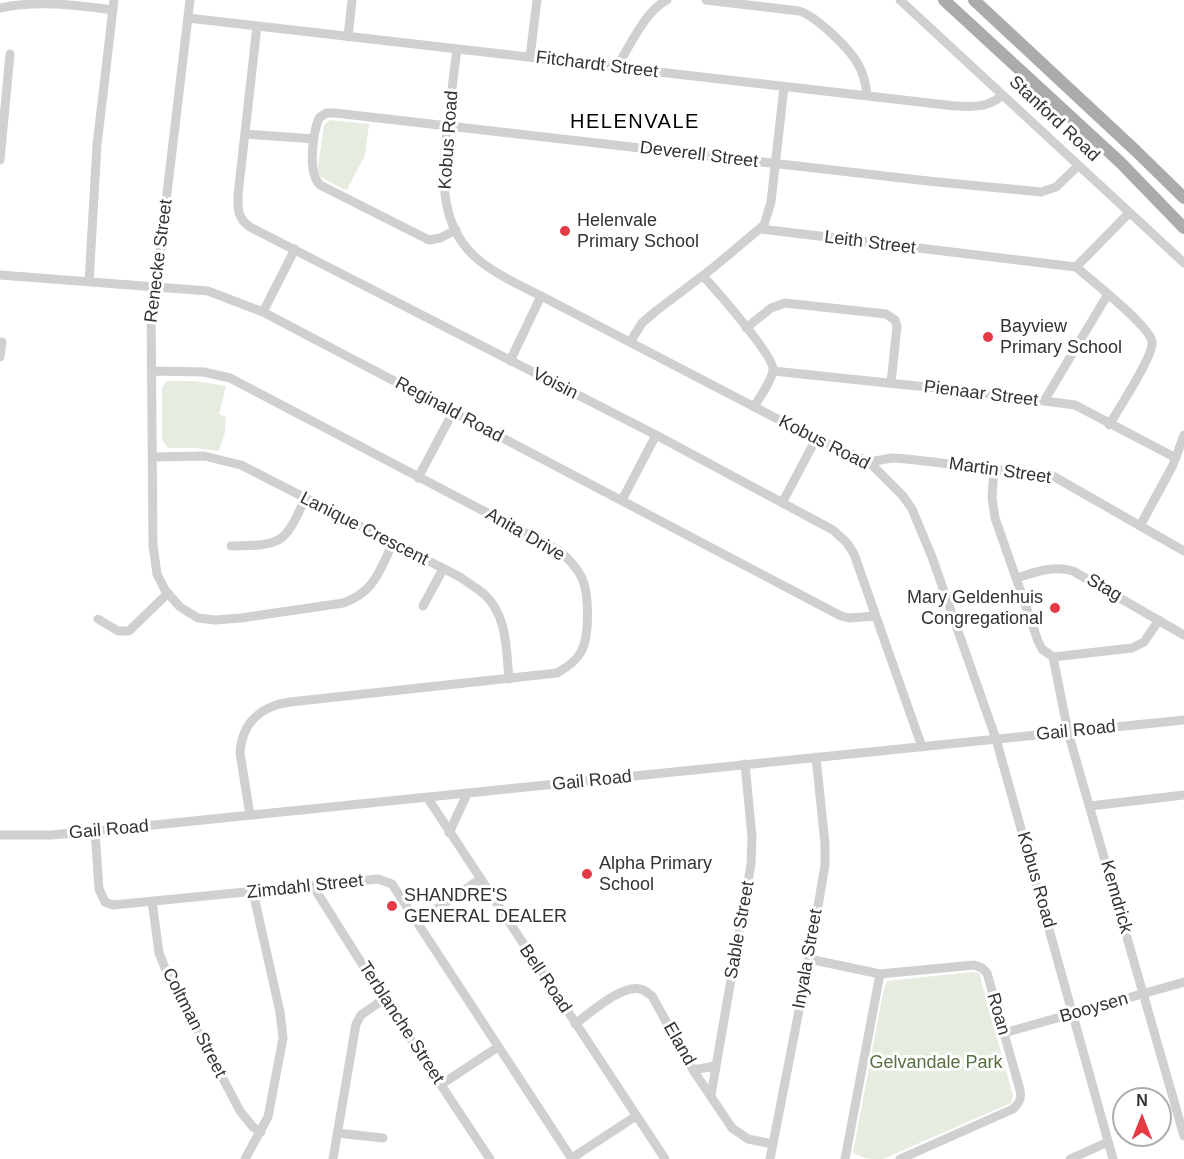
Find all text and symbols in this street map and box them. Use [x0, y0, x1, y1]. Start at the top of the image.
street label: Fitchardt Street [535, 47, 659, 83]
street label: Stanford Road [1004, 72, 1104, 166]
street label: Kobus Road [435, 90, 463, 190]
district label: HELENVALE [570, 110, 700, 134]
street label: Deverell Street [639, 137, 759, 173]
street label: Renecke Street [141, 198, 177, 324]
place label: Helenvale Primary School [577, 210, 699, 252]
marker: Helenvale Primary School [558, 224, 572, 238]
street label: Leith Street [823, 227, 917, 259]
place label: Bayview Primary School [1000, 316, 1122, 358]
marker: Bayview Primary School [981, 330, 995, 344]
street label: Voisin [529, 363, 581, 405]
street label: Reginald Road [391, 373, 507, 447]
street label: Pienaar Street [923, 376, 1039, 412]
street label: Kobus Road [775, 411, 873, 475]
street label: Martin Street [947, 453, 1053, 489]
street label: Lanique Crescent [296, 487, 432, 571]
street label: Anita Drive [481, 504, 569, 566]
street label: Stag [1083, 569, 1125, 607]
place label: Mary Geldenhuis Congregational [907, 587, 1043, 630]
marker: Mary Geldenhuis Congregational [1048, 601, 1062, 615]
street label: Gail Road [1035, 716, 1117, 746]
street label: Gail Road [551, 766, 633, 796]
street label: Gail Road [68, 816, 150, 844]
street label: Kobus Road [1012, 829, 1060, 931]
place label: Alpha Primary School [599, 853, 712, 896]
street label: Kemdrick [1095, 858, 1137, 936]
marker: Alpha Primary School [580, 867, 594, 881]
street label: Zimdahl Street [246, 870, 364, 904]
street label: Sable Street [721, 879, 759, 981]
place label: SHANDRE'S GENERAL DEALER [404, 885, 567, 928]
marker: SHANDRE'S GENERAL DEALER [385, 899, 399, 913]
street label: Inyala Street [789, 907, 827, 1011]
street label: Bell Road [514, 941, 576, 1017]
street label: Terblanche Street [354, 958, 448, 1088]
street label: Coltman Street [157, 965, 231, 1081]
street label: Booysen [1057, 988, 1131, 1028]
street label: Roan [982, 990, 1014, 1038]
street label: Eland [658, 1019, 700, 1069]
park label: Gelvandale Park [869, 1052, 1003, 1074]
north arrow [1112, 1087, 1172, 1147]
text: N [1136, 1092, 1148, 1109]

